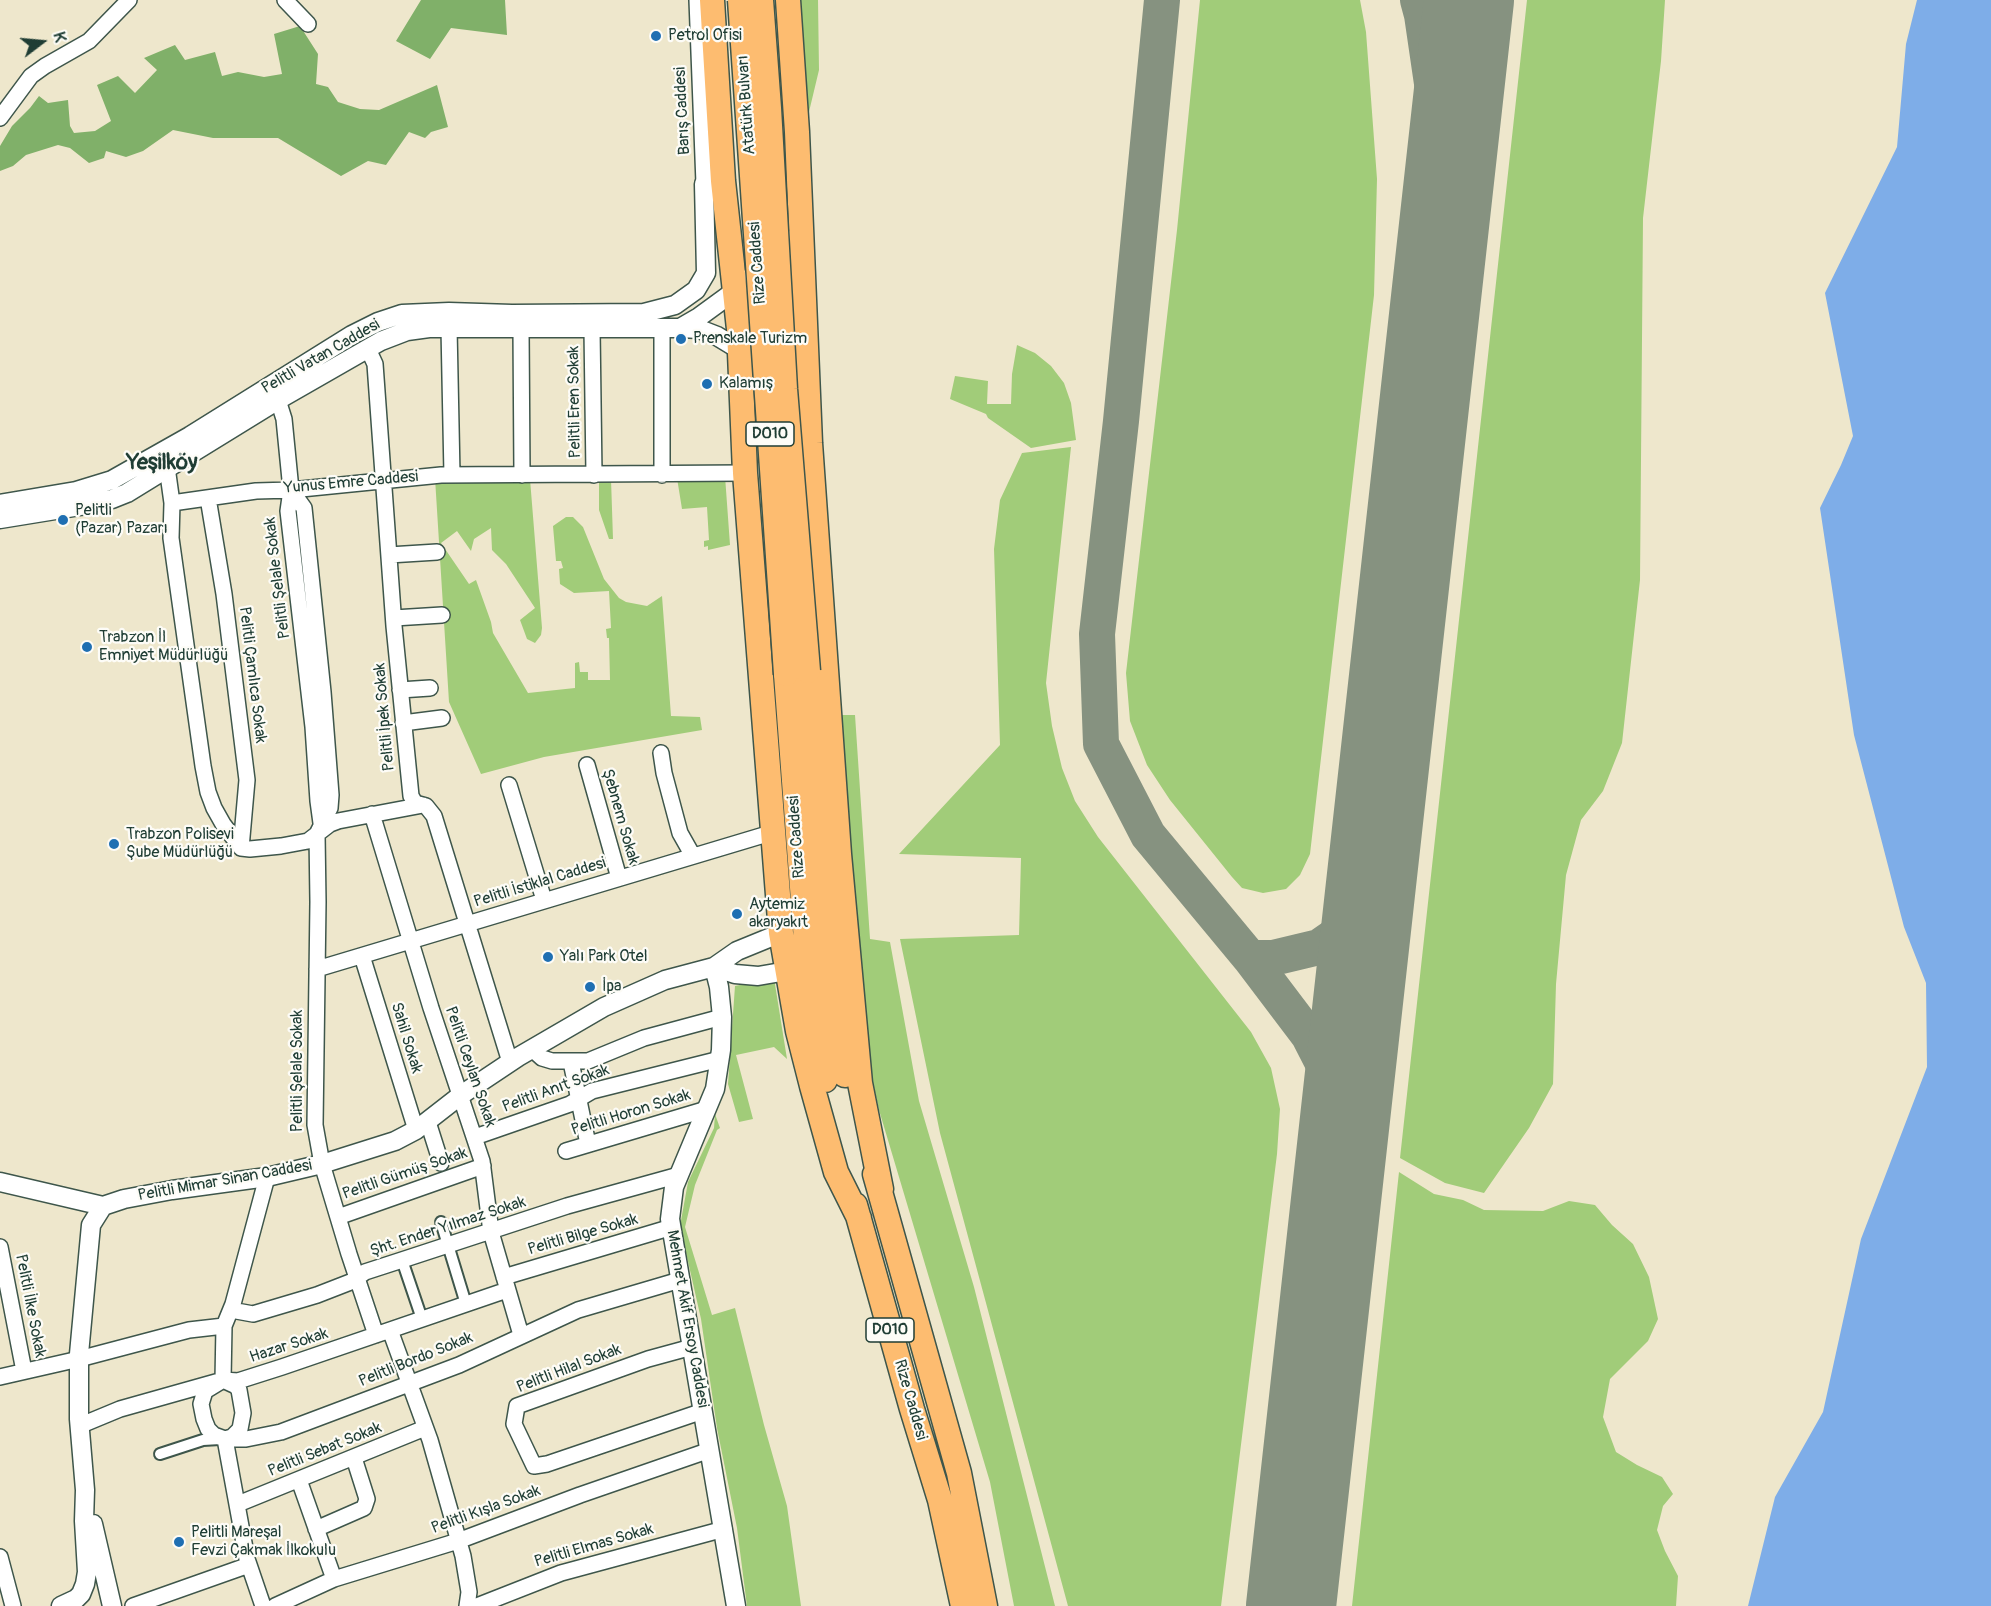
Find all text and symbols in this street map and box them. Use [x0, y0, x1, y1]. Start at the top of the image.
north arrow [12, 12, 72, 72]
place label: Petrol Ofisi [668, 26, 742, 46]
marker: Petrol Ofisi [649, 29, 663, 43]
text: K [48, 30, 70, 44]
street label: Atatürk Bulvarı [734, 54, 760, 156]
street label: Barış Caddesi [671, 66, 695, 156]
street label: Rize Caddesi [746, 221, 770, 305]
street label: Pelitli Vatan Caddesi [258, 315, 384, 399]
place label: Prenskale Turizm [693, 329, 807, 349]
marker: Prenskale Turizm [674, 332, 688, 346]
street label: Pelitli Eren Sokak [564, 346, 586, 458]
place label: Kalamış [719, 374, 773, 394]
marker: Kalamış [700, 377, 714, 391]
road number: D010 [746, 422, 794, 446]
district label: Yeşilköy [127, 450, 197, 476]
street label: Yunus Emre Caddesi [283, 468, 419, 498]
place label: Pelitli (Pazar) Pazarı [75, 501, 168, 539]
marker: Pelitli (Pazar) Pazarı [56, 513, 70, 527]
street label: Pelitli Şelale Sokak [261, 516, 295, 640]
street label: Pelitli Çamlıca Sokak [234, 606, 270, 744]
place label: Trabzon İl Emniyet Müdürlüğü [99, 628, 228, 666]
marker: Trabzon İl Emniyet Müdürlüğü [80, 640, 94, 654]
street label: Pelitli İpek Sokak [371, 662, 399, 772]
street label: Şebnem Sokak [597, 767, 643, 867]
street label: Rize Caddesi [785, 795, 809, 879]
place label: Trabzon Polisevi Şube Müdürlüğü [126, 825, 234, 863]
marker: Trabzon Polisevi Şube Müdürlüğü [107, 837, 121, 851]
street label: Pelitli İstiklal Caddesi [472, 854, 608, 912]
place label: Aytemiz akaryakıt [749, 895, 808, 933]
marker: Aytemiz akaryakıt [730, 907, 744, 921]
place label: Yalı Park Otel [560, 947, 647, 967]
marker: Yalı Park Otel [541, 950, 555, 964]
place label: İpa [602, 977, 621, 997]
marker: İpa [583, 980, 597, 994]
street label: Sahil Sokak [386, 1000, 426, 1076]
street label: Pelitli Ceylan Sokak [440, 1004, 500, 1130]
street label: Pelitli Şelale Sokak [288, 1010, 308, 1132]
street label: Pelitli Anıt Sokak [500, 1061, 612, 1117]
street label: Pelitli Horon Sokak [569, 1086, 693, 1140]
street label: Pelitli Gümüş Sokak [340, 1144, 470, 1204]
street label: Pelitli Mimar Sinan Caddesi [136, 1156, 314, 1206]
street label: Şht. Ender Yılmaz Sokak [368, 1193, 528, 1261]
street label: Pelitli Bilge Sokak [526, 1210, 640, 1260]
street label: Mehmet Akif Ersoy Caddesi [662, 1229, 712, 1409]
street label: Pelitli İlke Sokak [11, 1253, 49, 1359]
road number: D010 [866, 1318, 914, 1342]
street label: Hazar Sokak [247, 1324, 331, 1368]
street label: Pelitli Bordo Sokak [356, 1328, 476, 1392]
street label: Pelitli Hilal Sokak [514, 1340, 624, 1398]
street label: Rize Caddesi [889, 1358, 931, 1442]
street label: Pelitli Sebat Sokak [265, 1419, 385, 1481]
street label: Pelitli Kışla Sokak [429, 1481, 543, 1539]
street label: Pelitli Elmas Sokak [532, 1520, 656, 1572]
place label: Pelitli Mareşal Fevzi Çakmak İlkokulu [191, 1523, 336, 1561]
marker: Pelitli Mareşal Fevzi Çakmak İlkokulu [172, 1535, 186, 1549]

